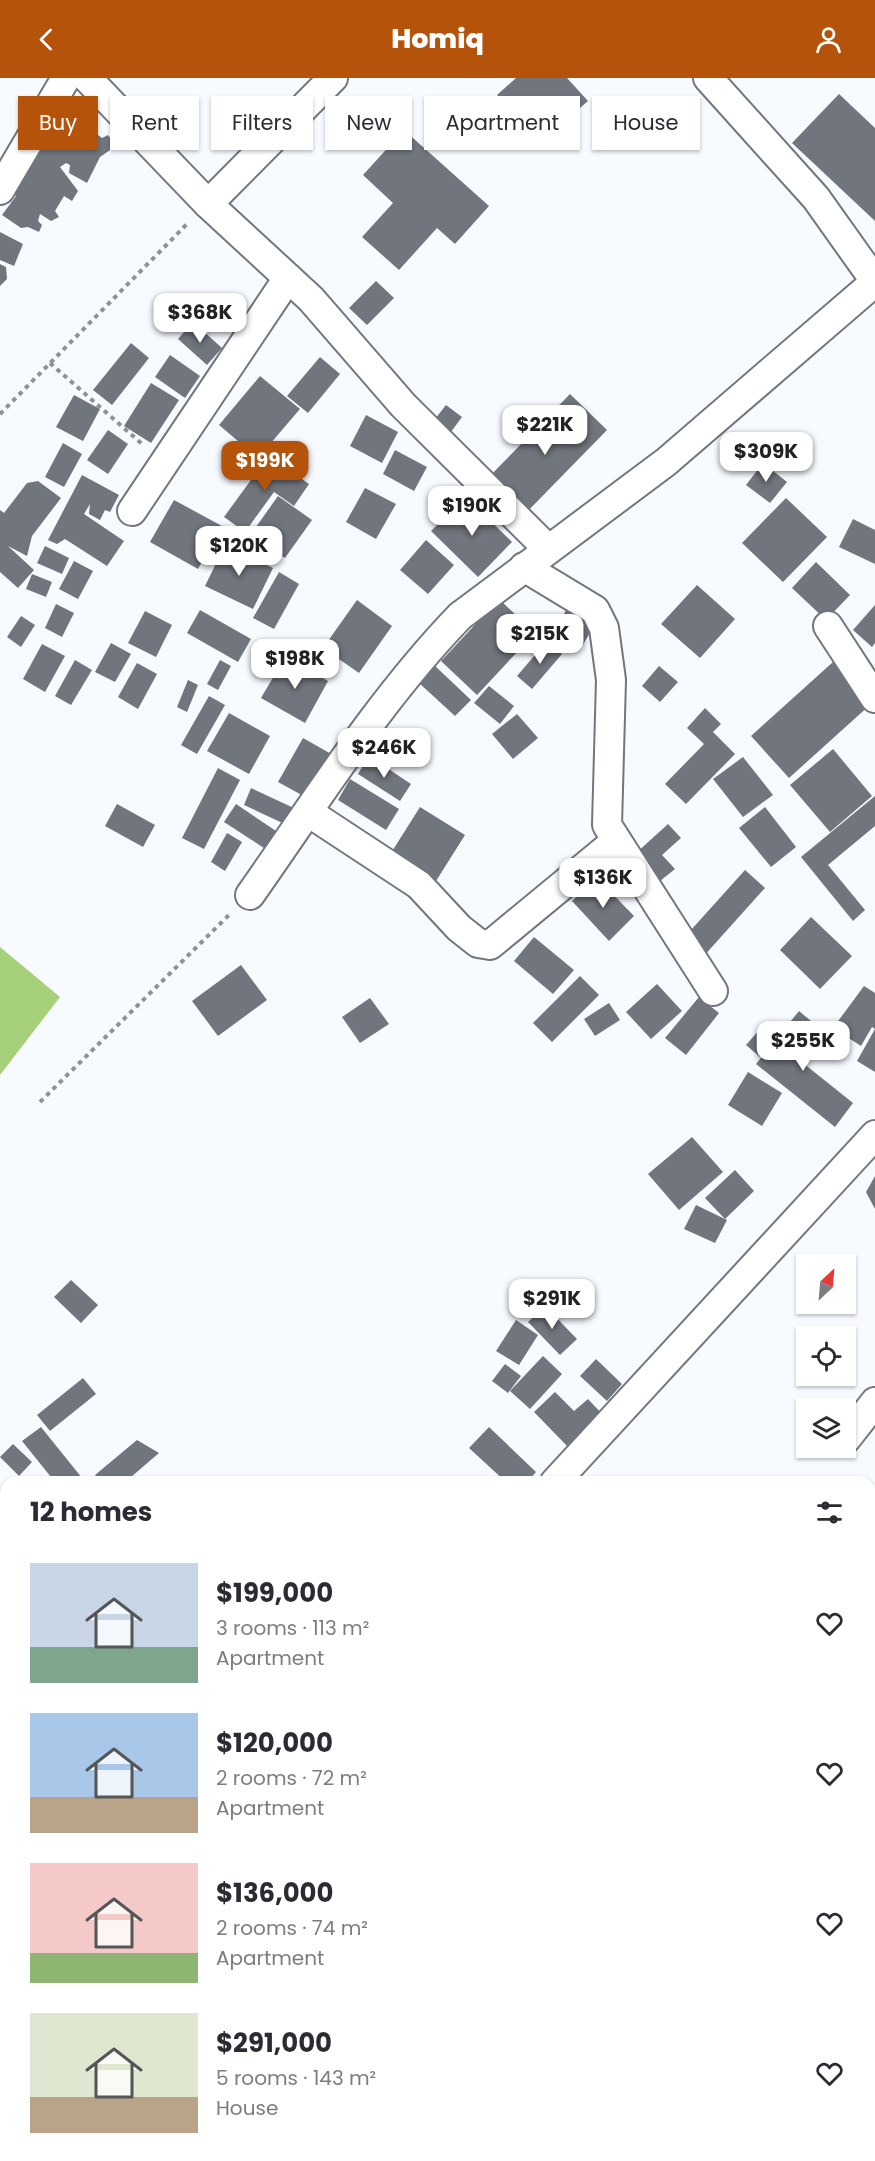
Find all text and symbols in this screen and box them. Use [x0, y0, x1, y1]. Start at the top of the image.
text: Homiq [391, 20, 484, 57]
icon: back [30, 23, 63, 56]
icon: person [812, 23, 845, 56]
chip: Buy [18, 96, 98, 150]
chip: Rent [110, 96, 199, 150]
chip: Filters [211, 96, 313, 150]
chip: New [325, 96, 412, 150]
chip: Apartment [424, 96, 580, 150]
chip: House [592, 96, 700, 150]
pin: $368K [158, 293, 242, 344]
text: $368K [168, 298, 232, 326]
pin: $221K [503, 405, 587, 456]
text: $221K [516, 410, 574, 438]
pin: $309K [724, 432, 808, 483]
text: $309K [734, 437, 798, 465]
pin: $199K [223, 441, 307, 492]
text: $199K [235, 446, 295, 474]
pin: $190K [430, 486, 514, 537]
text: $190K [442, 491, 502, 519]
pin: $120K [197, 526, 281, 577]
text: $120K [209, 531, 269, 559]
pin: $215K [498, 614, 582, 665]
text: $215K [510, 619, 570, 647]
pin: $198K [253, 639, 337, 690]
text: $198K [265, 644, 325, 672]
pin: $246K [342, 728, 426, 779]
text: $246K [352, 733, 416, 761]
pin: $136K [561, 858, 645, 909]
text: $136K [573, 863, 633, 891]
pin: $255K [761, 1021, 845, 1072]
text: $255K [771, 1026, 835, 1054]
north arrow [796, 1254, 856, 1314]
map controls [796, 1254, 856, 1458]
pin: $291K [510, 1279, 594, 1330]
text: $291K [523, 1284, 581, 1312]
button: locate [796, 1326, 856, 1386]
button: layers [796, 1398, 856, 1458]
text: 12 homes [30, 1494, 152, 1530]
icon: filters [813, 1496, 846, 1529]
text: $199,000 [216, 1575, 333, 1611]
icon: home [78, 1587, 150, 1659]
icon: heart [813, 1607, 846, 1640]
text: 3 rooms · 113 m² [216, 1614, 369, 1642]
text: Apartment [216, 1644, 324, 1672]
text: $120,000 [216, 1725, 333, 1761]
icon: home [78, 1737, 150, 1809]
icon: heart [813, 1757, 846, 1790]
text: 2 rooms · 72 m² [216, 1764, 367, 1792]
text: Apartment [216, 1794, 324, 1822]
text: $136,000 [216, 1875, 334, 1911]
icon: home [78, 1887, 150, 1959]
icon: heart [813, 1907, 846, 1940]
text: 2 rooms · 74 m² [216, 1914, 368, 1942]
text: Apartment [216, 1944, 324, 1972]
text: $291,000 [216, 2025, 332, 2061]
icon: home [78, 2037, 150, 2109]
icon: heart [813, 2057, 846, 2090]
text: 5 rooms · 143 m² [216, 2064, 376, 2092]
text: House [216, 2094, 278, 2122]

